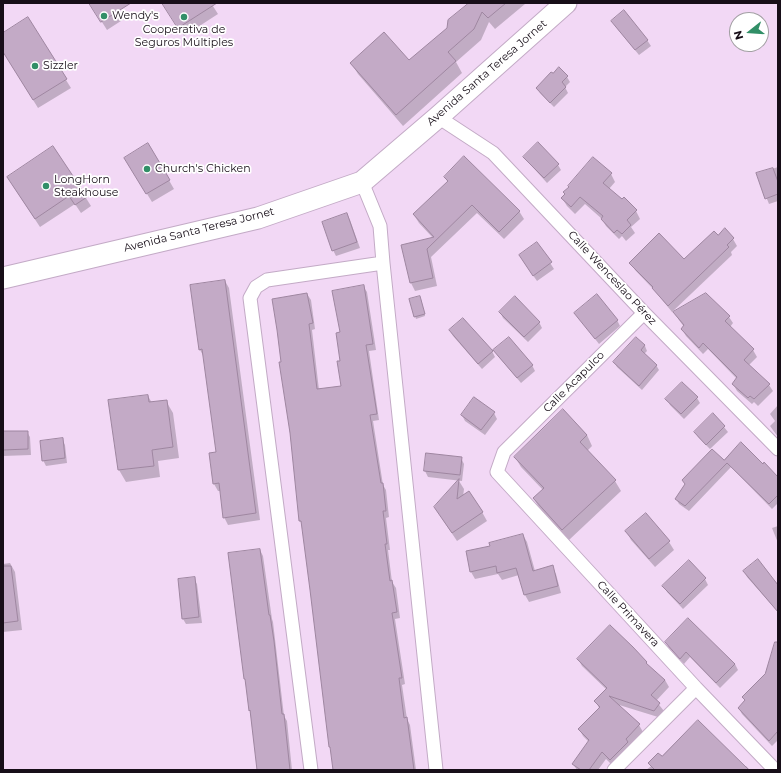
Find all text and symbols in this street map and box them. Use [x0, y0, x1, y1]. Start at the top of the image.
place label: Wendy's [112, 9, 159, 23]
marker: Wendy's [99, 11, 109, 21]
marker: Cooperativa de Seguros Múltiples [179, 12, 189, 22]
north arrow [729, 12, 769, 52]
street label: Avenida Santa Teresa Jornet [424, 17, 550, 129]
place label: Cooperativa de Seguros Múltiples [135, 23, 233, 49]
text: N [730, 29, 746, 42]
place label: Sizzler [43, 59, 78, 73]
marker: Sizzler [30, 61, 40, 71]
place label: Church's Chicken [155, 162, 251, 176]
marker: Church's Chicken [142, 164, 152, 174]
place label: LongHorn Steakhouse [54, 173, 118, 199]
marker: LongHorn Steakhouse [41, 181, 51, 191]
street label: Avenida Santa Teresa Jornet [122, 205, 276, 255]
street label: Calle Wenceslao Pérez [565, 228, 659, 328]
street label: Calle Acapulco [541, 349, 607, 415]
street label: Calle Primavera [594, 578, 662, 650]

